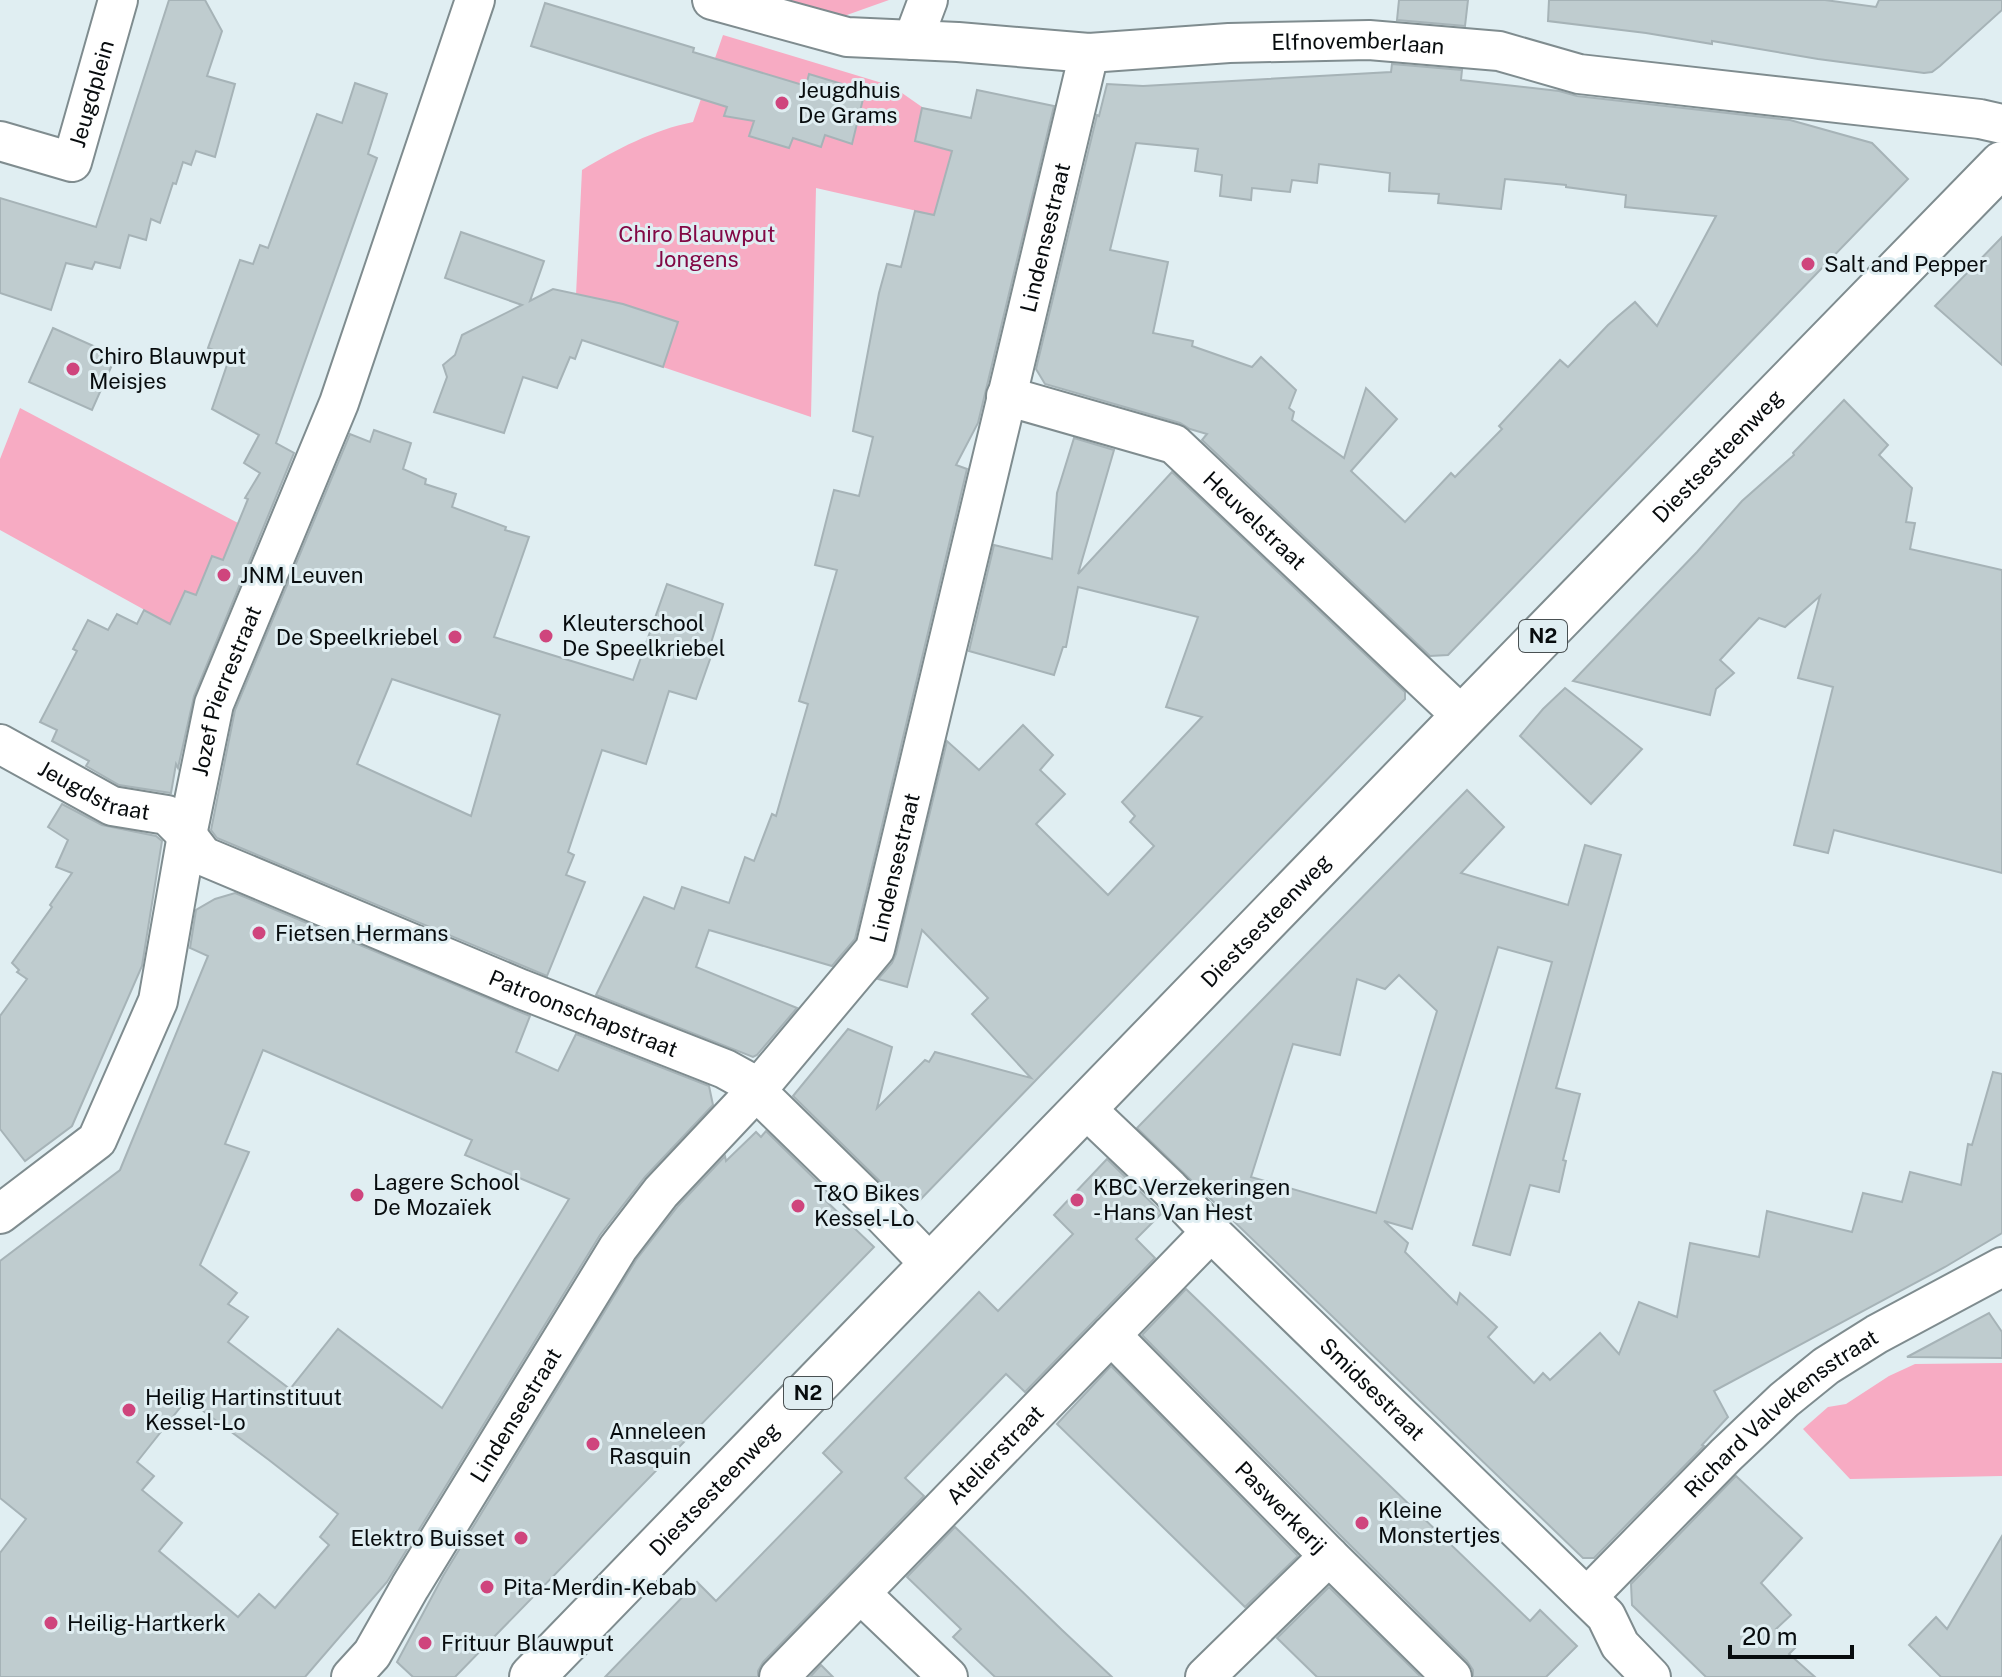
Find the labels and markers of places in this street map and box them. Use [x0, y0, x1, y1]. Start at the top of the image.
place label: Jeugdhuis De Grams [798, 77, 900, 128]
marker: Jeugdhuis De Grams [773, 94, 791, 112]
place label: Salt and Pepper [1824, 251, 1987, 277]
marker: Salt and Pepper [1799, 255, 1817, 273]
place label: Chiro Blauwput Meisjes [89, 343, 246, 394]
marker: Chiro Blauwput Meisjes [64, 360, 82, 378]
place label: JNM Leuven [240, 562, 363, 588]
marker: JNM Leuven [215, 566, 233, 584]
place label: Kleuterschool De Speelkriebel [562, 610, 725, 661]
place label: De Speelkriebel [276, 624, 439, 650]
marker: Kleuterschool De Speelkriebel [537, 627, 555, 645]
marker: De Speelkriebel [446, 628, 464, 646]
place label: Fietsen Hermans [275, 920, 448, 946]
marker: Fietsen Hermans [250, 924, 268, 942]
place label: Lagere School De Mozaïek [373, 1169, 520, 1220]
place label: KBC Verzekeringen - Hans Van Hest [1093, 1174, 1290, 1225]
place label: T&O Bikes Kessel-Lo [814, 1180, 920, 1231]
marker: Lagere School De Mozaïek [348, 1186, 366, 1204]
marker: KBC Verzekeringen - Hans Van Hest [1068, 1191, 1086, 1209]
marker: T&O Bikes Kessel-Lo [789, 1197, 807, 1215]
place label: Heilig Hartinstituut Kessel-Lo [145, 1384, 342, 1435]
marker: Heilig Hartinstituut Kessel-Lo [120, 1401, 138, 1419]
place label: Anneleen Rasquin [609, 1418, 706, 1469]
marker: Anneleen Rasquin [584, 1435, 602, 1453]
place label: Kleine Monstertjes [1378, 1497, 1500, 1548]
marker: Kleine Monstertjes [1353, 1514, 1371, 1532]
place label: Elektro Buisset [351, 1525, 505, 1551]
marker: Elektro Buisset [512, 1529, 530, 1547]
place label: Pita-Merdin-Kebab [503, 1574, 697, 1600]
marker: Pita-Merdin-Kebab [478, 1578, 496, 1596]
place label: Heilig-Hartkerk [67, 1610, 226, 1636]
marker: Heilig-Hartkerk [42, 1614, 60, 1632]
place label: Frituur Blauwput [441, 1630, 614, 1656]
marker: Frituur Blauwput [416, 1634, 434, 1652]

